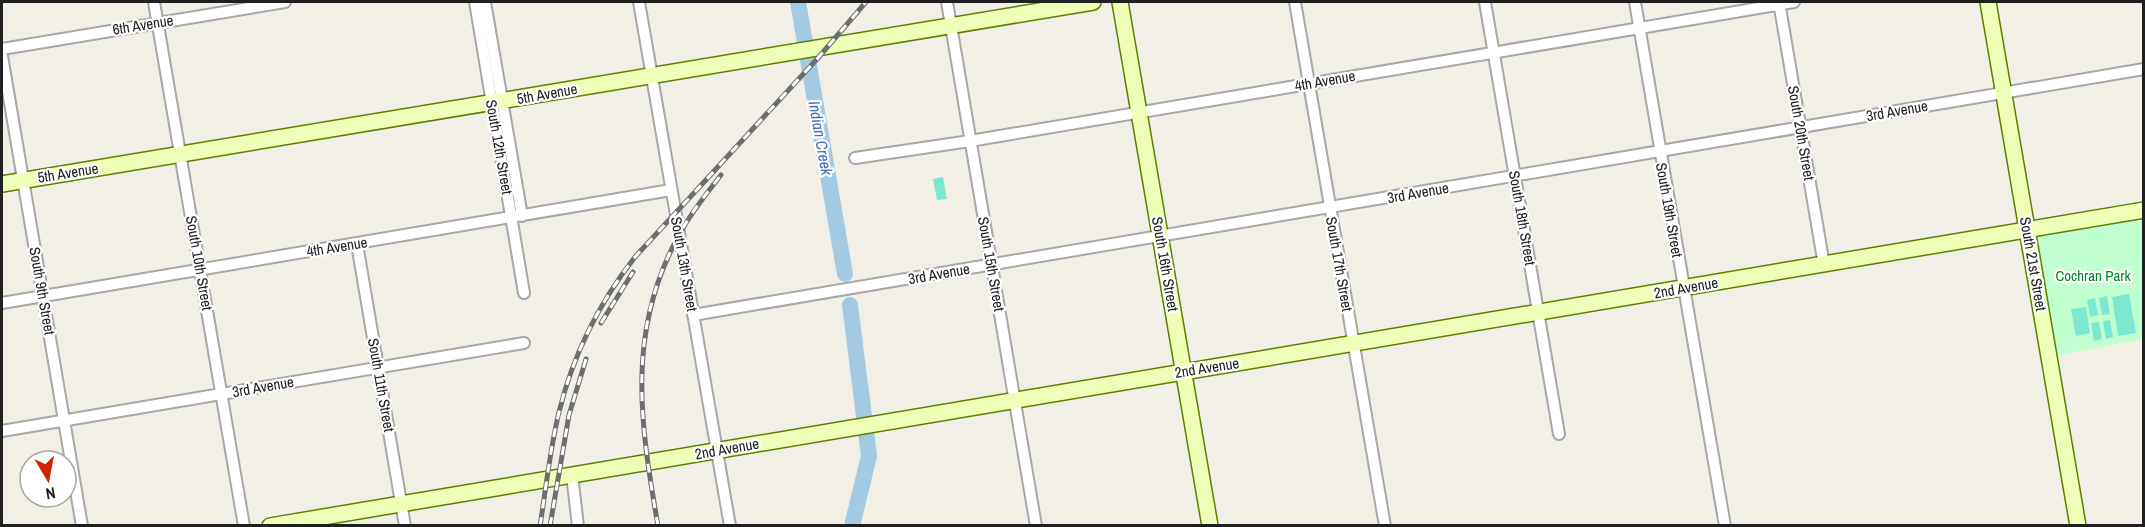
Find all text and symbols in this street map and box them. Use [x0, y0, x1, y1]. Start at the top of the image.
street label: 6th Avenue [111, 9, 175, 40]
street label: 4th Avenue [1293, 65, 1357, 96]
street label: 5th Avenue [515, 78, 579, 109]
street label: South 20th Street [1783, 84, 1820, 182]
street label: 3rd Avenue [1865, 95, 1929, 126]
street label: South 12th Street [481, 98, 518, 196]
water label: Indian Creek [804, 99, 838, 177]
street label: 5th Avenue [36, 157, 100, 188]
street label: South 19th Street [1651, 161, 1688, 259]
street label: South 18th Street [1504, 169, 1541, 267]
street label: 3rd Avenue [1386, 177, 1450, 208]
street label: South 10th Street [181, 214, 218, 312]
street label: South 13th Street [666, 215, 703, 313]
street label: South 15th Street [973, 215, 1010, 313]
street label: South 16th Street [1147, 215, 1184, 313]
street label: South 17th Street [1321, 215, 1358, 313]
street label: South 21st Street [2015, 215, 2052, 313]
street label: 4th Avenue [305, 231, 369, 262]
street label: South 9th Street [24, 245, 61, 337]
street label: 3rd Avenue [907, 258, 971, 289]
park label: Cochran Park [2055, 265, 2131, 286]
street label: 2nd Avenue [1652, 272, 1720, 303]
street label: South 11th Street [363, 336, 400, 434]
street label: 2nd Avenue [1173, 352, 1241, 383]
street label: 3rd Avenue [231, 371, 295, 402]
street label: 2nd Avenue [693, 433, 761, 464]
north arrow [18, 449, 78, 509]
text: N [44, 482, 57, 505]

